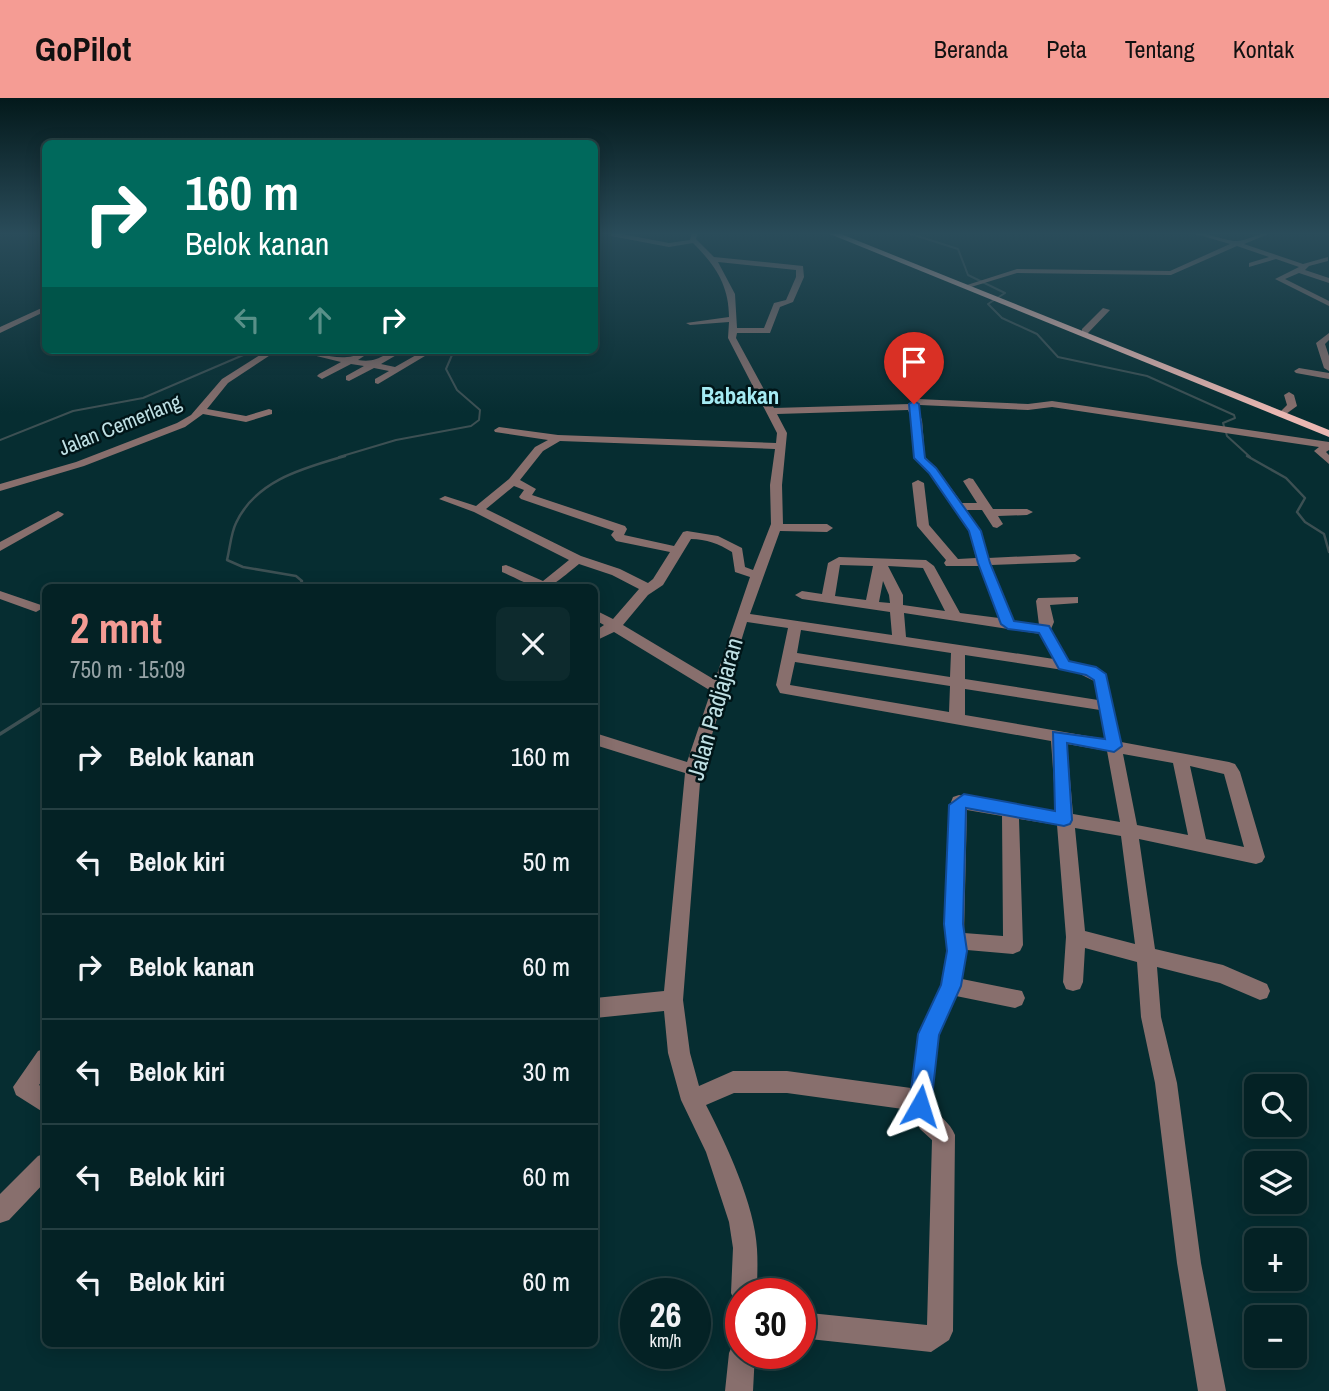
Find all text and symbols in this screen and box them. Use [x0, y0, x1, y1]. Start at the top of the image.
text: GoPilot [35, 27, 131, 71]
text: Beranda [934, 33, 1008, 65]
text: Peta [1046, 33, 1087, 65]
text: Tentang [1125, 33, 1195, 65]
text: Kontak [1233, 33, 1294, 65]
text: 160 m [185, 159, 299, 225]
icon: right [70, 168, 161, 259]
text: Belok kanan [185, 222, 329, 265]
icon: left [228, 301, 266, 339]
icon: ahead [301, 301, 339, 339]
icon: right [374, 301, 412, 339]
pin [884, 332, 944, 404]
icon: arrive [895, 343, 933, 381]
district label: Babakan [701, 380, 779, 411]
street label: Jalan Cemerlang [54, 387, 186, 462]
text: 2 mnt [70, 600, 162, 656]
button: close [496, 607, 570, 681]
street label: Jalan Padjajaran [678, 634, 750, 784]
text: 750 m · 15:09 [70, 654, 185, 685]
icon: right [70, 738, 108, 776]
text: Belok kanan [129, 739, 255, 774]
text: 160 m [511, 739, 570, 774]
icon: left [70, 843, 108, 881]
text: Belok kiri [129, 844, 225, 879]
text: 50 m [523, 844, 570, 879]
icon: right [70, 948, 108, 986]
text: Belok kanan [129, 949, 255, 984]
text: 60 m [523, 949, 570, 984]
icon: left [70, 1053, 108, 1091]
text: Belok kiri [129, 1054, 225, 1089]
text: 30 m [523, 1054, 570, 1089]
position arrow [883, 1069, 957, 1143]
map controls [1244, 1074, 1307, 1368]
button: search [1244, 1074, 1307, 1137]
button: layers [1244, 1151, 1307, 1214]
icon: left [70, 1158, 108, 1196]
text: Belok kiri [129, 1159, 225, 1194]
text: 60 m [523, 1159, 570, 1194]
button: + [1244, 1228, 1307, 1291]
icon: left [70, 1263, 108, 1301]
text: Belok kiri [129, 1264, 225, 1299]
text: 60 m [523, 1264, 570, 1299]
speed limit sign: 30 [725, 1278, 816, 1369]
text: 26 [650, 1291, 681, 1338]
button: − [1244, 1305, 1307, 1368]
text: km/h [650, 1328, 682, 1353]

